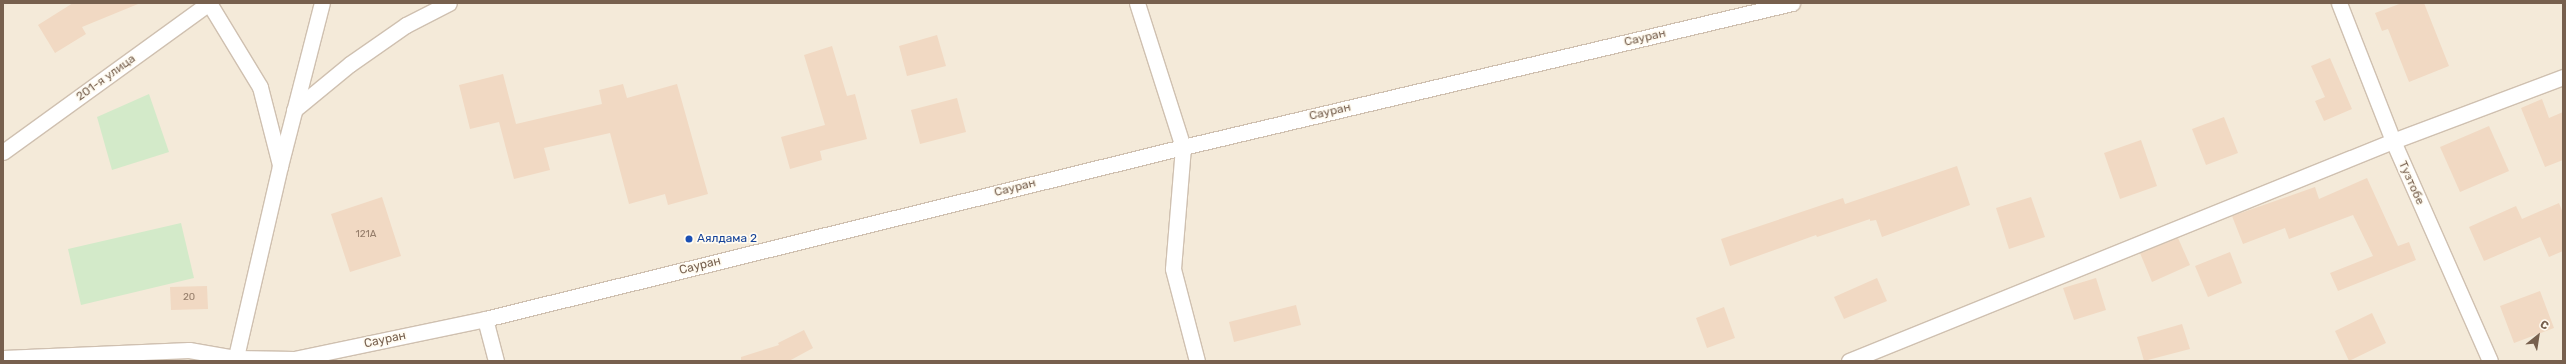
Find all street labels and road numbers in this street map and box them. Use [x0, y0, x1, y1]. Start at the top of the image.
street label: Сауран [1623, 26, 1667, 50]
street label: 201-я улица [74, 52, 138, 104]
street label: Сауран [1308, 100, 1352, 124]
street label: Тузтобе [2395, 159, 2427, 207]
street label: Сауран [993, 176, 1037, 200]
street label: Сауран [678, 254, 722, 278]
street label: Сауран [363, 329, 407, 351]

